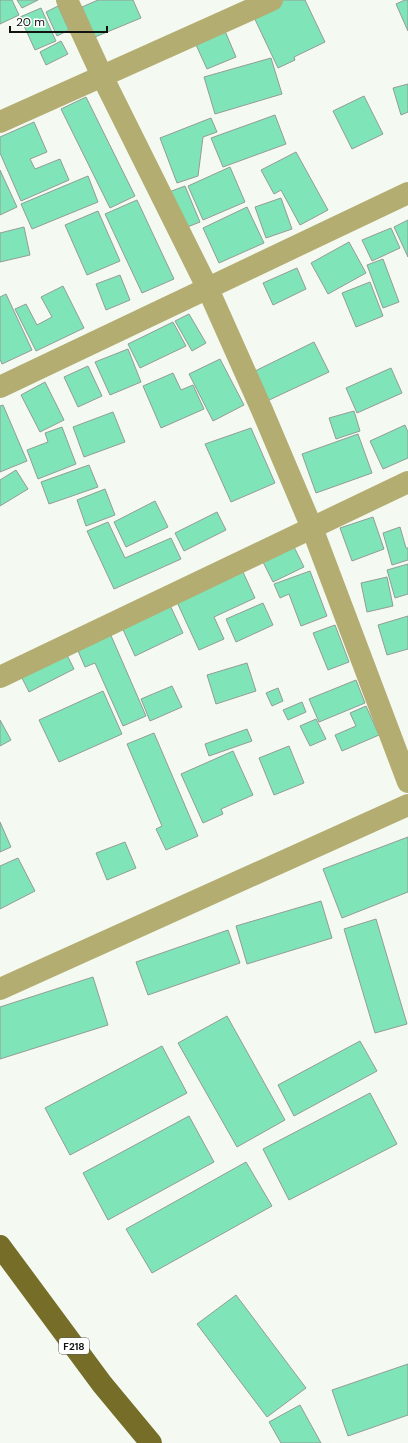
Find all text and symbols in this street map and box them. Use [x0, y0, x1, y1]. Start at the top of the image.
scale bar [10, 8, 107, 34]
text: 20 m [16, 14, 45, 30]
road number: F218 [59, 1338, 89, 1354]

